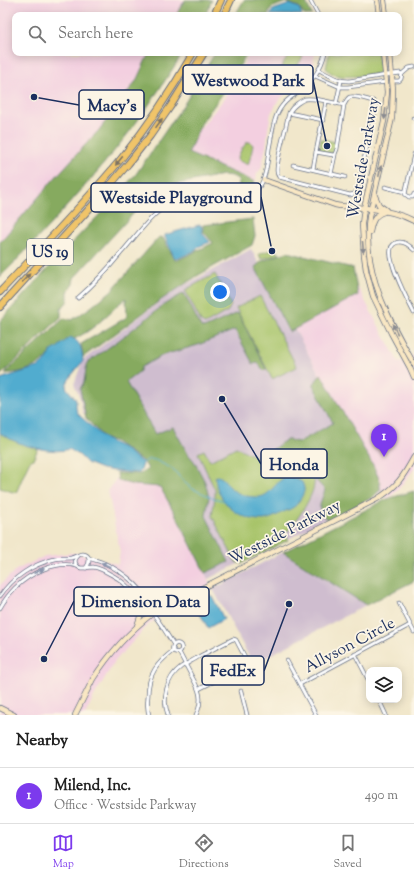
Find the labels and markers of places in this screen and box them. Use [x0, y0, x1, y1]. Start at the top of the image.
callout: Westwood Park [183, 65, 313, 94]
callout: Macy's [79, 90, 144, 119]
callout: Westside Playground [91, 183, 261, 212]
pin: 1 [371, 424, 397, 457]
callout: Honda [261, 449, 327, 478]
callout: Dimension Data [74, 587, 209, 616]
callout: FedEx [202, 656, 264, 685]

